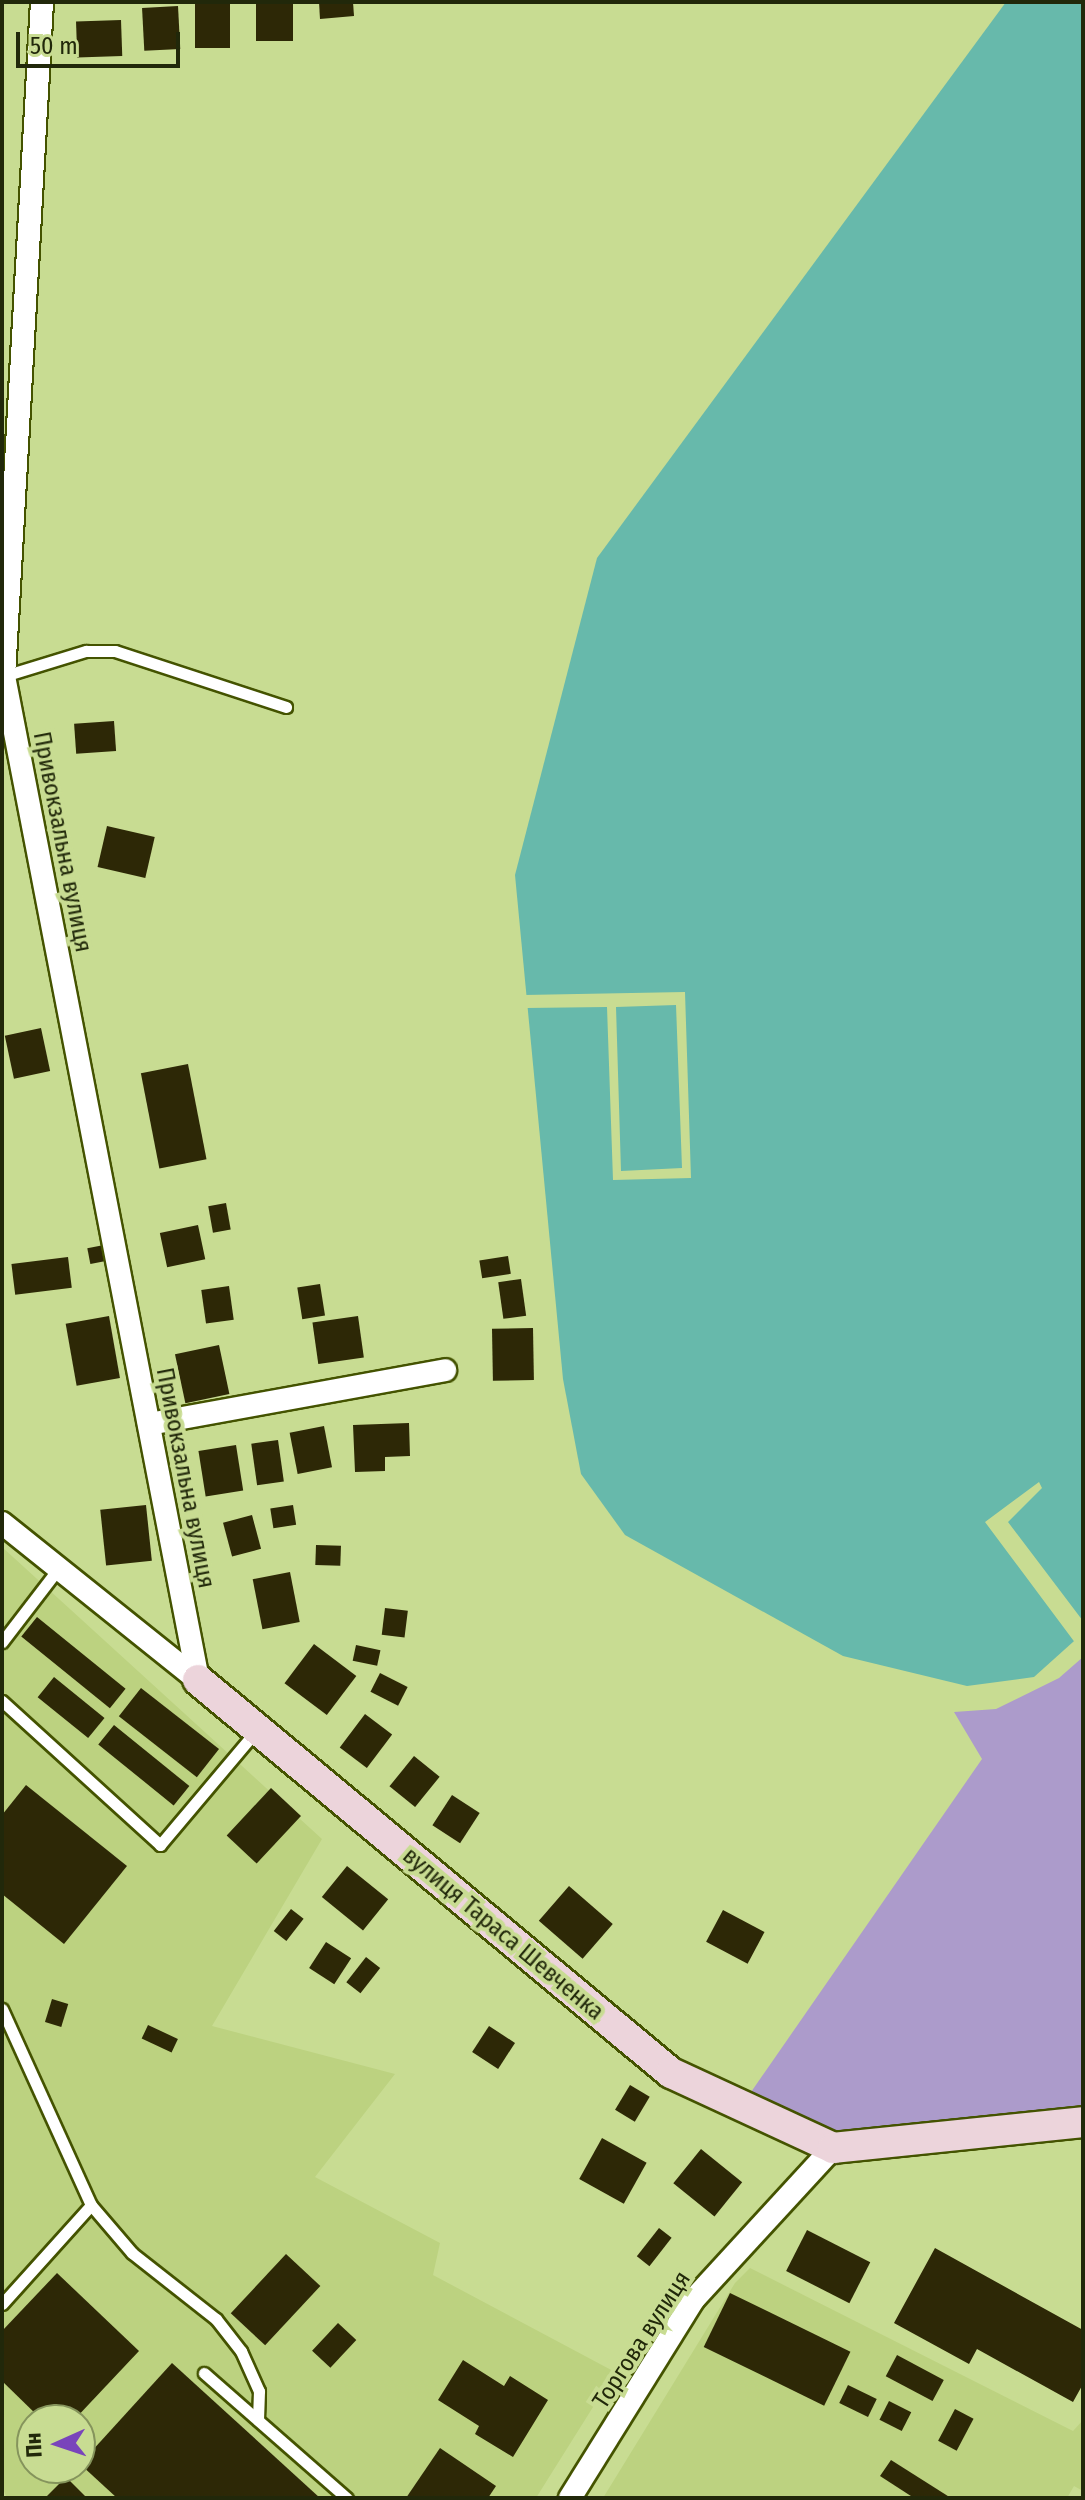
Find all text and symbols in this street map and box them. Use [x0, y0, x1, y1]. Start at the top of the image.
scale bar [20, 16, 184, 66]
text: 50 m [30, 32, 78, 60]
street label: Привокзальна вулиця [27, 729, 97, 955]
street label: Привокзальна вулиця [150, 1365, 220, 1591]
street label: вулиця Тараса Шевченка [397, 1841, 609, 2027]
street label: Торгова вулиця [587, 2266, 697, 2414]
north arrow [16, 2404, 96, 2484]
text: Пн [19, 2432, 48, 2458]

